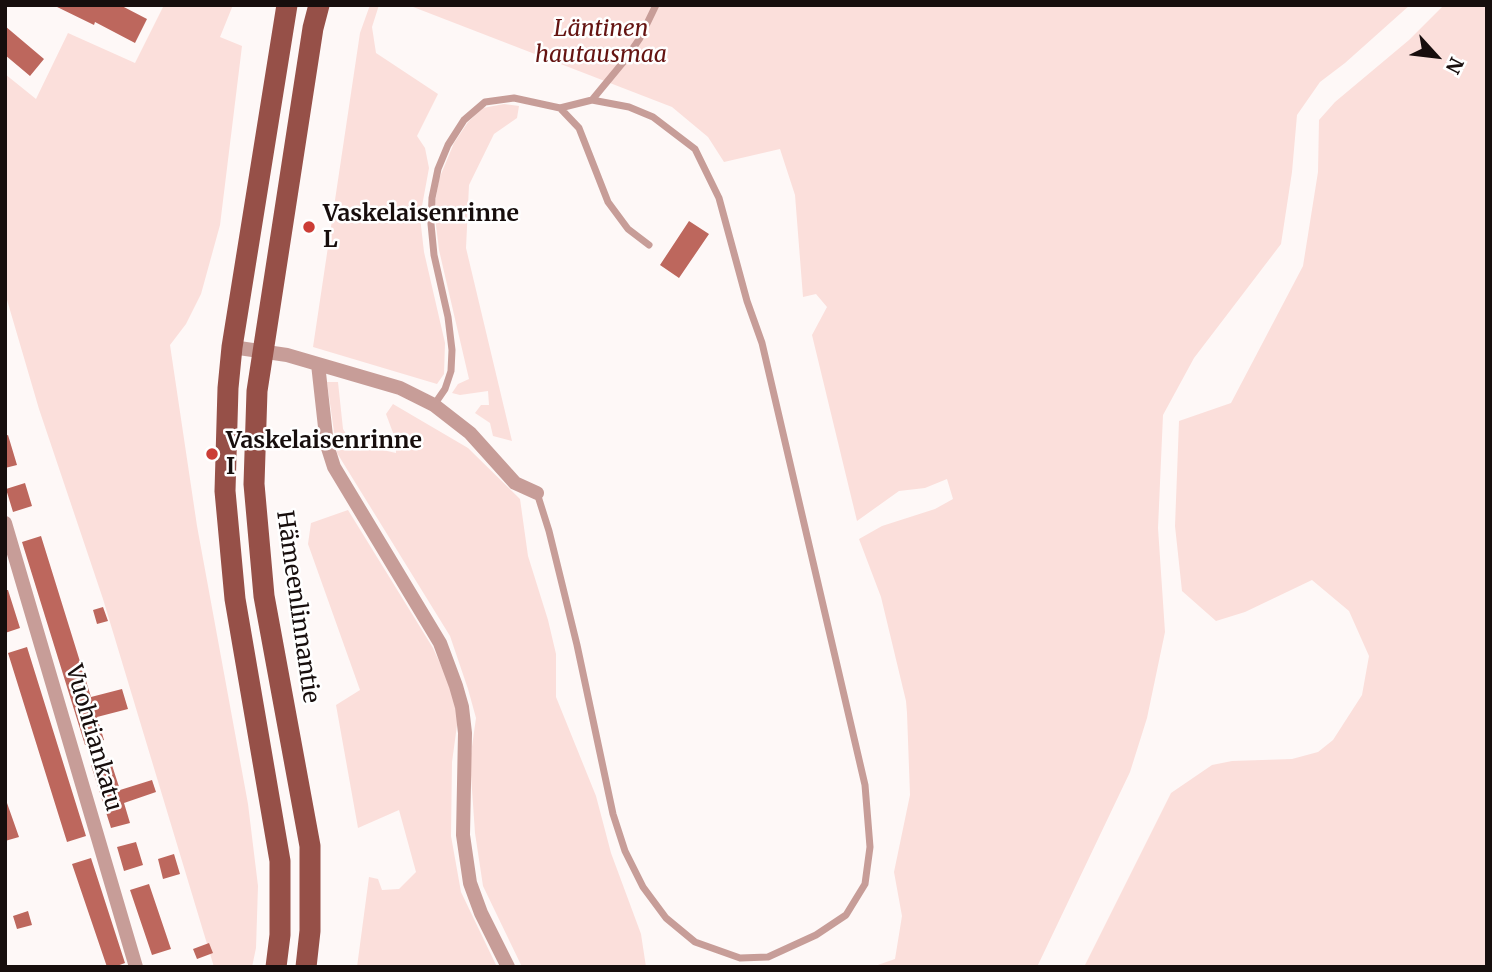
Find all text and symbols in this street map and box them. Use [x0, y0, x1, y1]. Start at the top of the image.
park label: Läntinen hautausmaa [535, 15, 667, 69]
north arrow [1401, 21, 1471, 91]
text: N [1441, 53, 1469, 78]
place label: Vaskelaisenrinne L [323, 200, 519, 254]
marker: Vaskelaisenrinne L [301, 219, 317, 235]
place label: Vaskelaisenrinne I [226, 427, 422, 481]
marker: Vaskelaisenrinne I [204, 446, 220, 462]
street label: Hämeenlinnantie [270, 509, 324, 705]
street label: Vuohtiankatu [59, 662, 127, 814]

